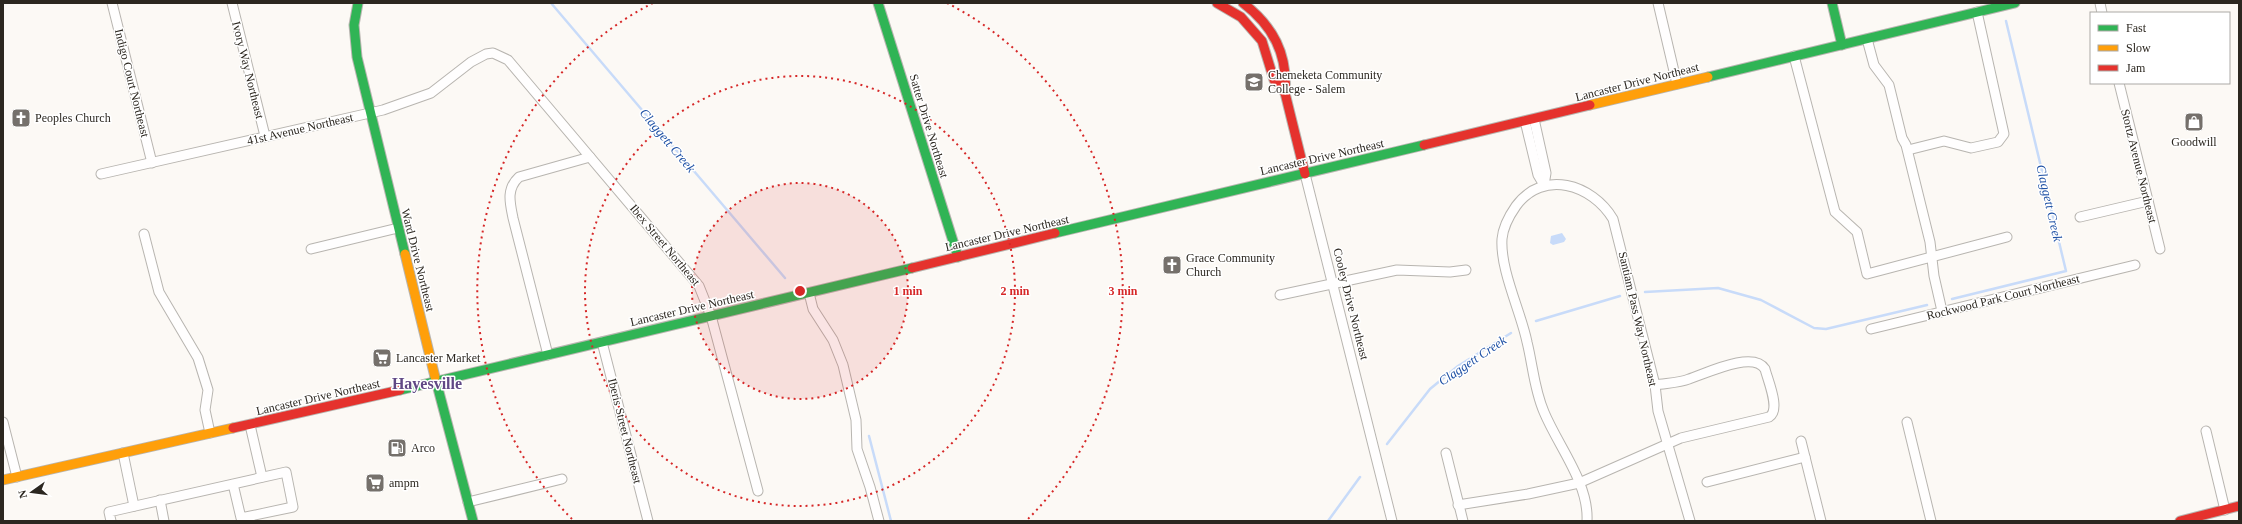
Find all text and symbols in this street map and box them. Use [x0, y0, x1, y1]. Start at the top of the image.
legend [2090, 12, 2230, 84]
street label: Ivory Way Northeast [229, 20, 267, 121]
text: Fast [2126, 21, 2147, 35]
street label: Indigo Court Northeast [112, 27, 152, 139]
text: Slow [2126, 41, 2151, 55]
street label: Lancaster Drive Northeast [1574, 60, 1701, 104]
text: Jam [2126, 61, 2146, 75]
place label: Chemeketa Community College - Salem [1268, 68, 1382, 96]
school or university icon: Chemeketa Community College - Salem [1243, 71, 1265, 93]
street label: Satter Drive Northeast [907, 72, 952, 180]
water label: Claggett Creek [637, 105, 699, 175]
church icon: Peoples Church [10, 107, 32, 129]
street label: Stortz Avenue Northeast [2118, 107, 2160, 225]
street label: 41st Avenue Northeast [246, 110, 355, 148]
place label: Peoples Church [35, 111, 111, 125]
shop icon: Goodwill [2183, 111, 2205, 133]
place label: Goodwill [2171, 135, 2217, 149]
street label: Lancaster Drive Northeast [1259, 136, 1386, 178]
water label: Claggett Creek [2033, 163, 2066, 243]
street label: Ibex Street Northeast [627, 201, 704, 289]
street label: Ward Drive Northeast [398, 207, 438, 314]
street label: Lancaster Drive Northeast [944, 212, 1071, 254]
street label: Cooley Drive Northeast [1330, 247, 1372, 362]
street label: Santiam Pass Way Northeast [1616, 250, 1660, 388]
place label: Grace Community Church [1186, 251, 1275, 279]
church icon: Grace Community Church [1161, 254, 1183, 276]
street label: Rockwood Park Court Northeast [1925, 271, 2081, 323]
centre of rings [793, 284, 807, 298]
text: 1 min [893, 284, 923, 298]
text: 2 min [1000, 284, 1030, 298]
text: 3 min [1108, 284, 1138, 298]
street label: Lancaster Drive Northeast [629, 287, 756, 329]
water label: Claggett Creek [1436, 332, 1509, 389]
supermarket icon: Lancaster Market [371, 347, 393, 369]
place label: Lancaster Market [396, 351, 481, 365]
district label: Hayesville [392, 375, 462, 393]
street label: Lancaster Drive Northeast [255, 376, 382, 418]
street label: Iberis Street Northeast [605, 377, 645, 486]
fuel station icon: Arco [386, 437, 408, 459]
place label: Arco [411, 441, 435, 455]
north arrow [12, 472, 52, 512]
supermarket icon: ampm [364, 472, 386, 494]
place label: ampm [389, 476, 420, 490]
text: N [16, 489, 29, 500]

